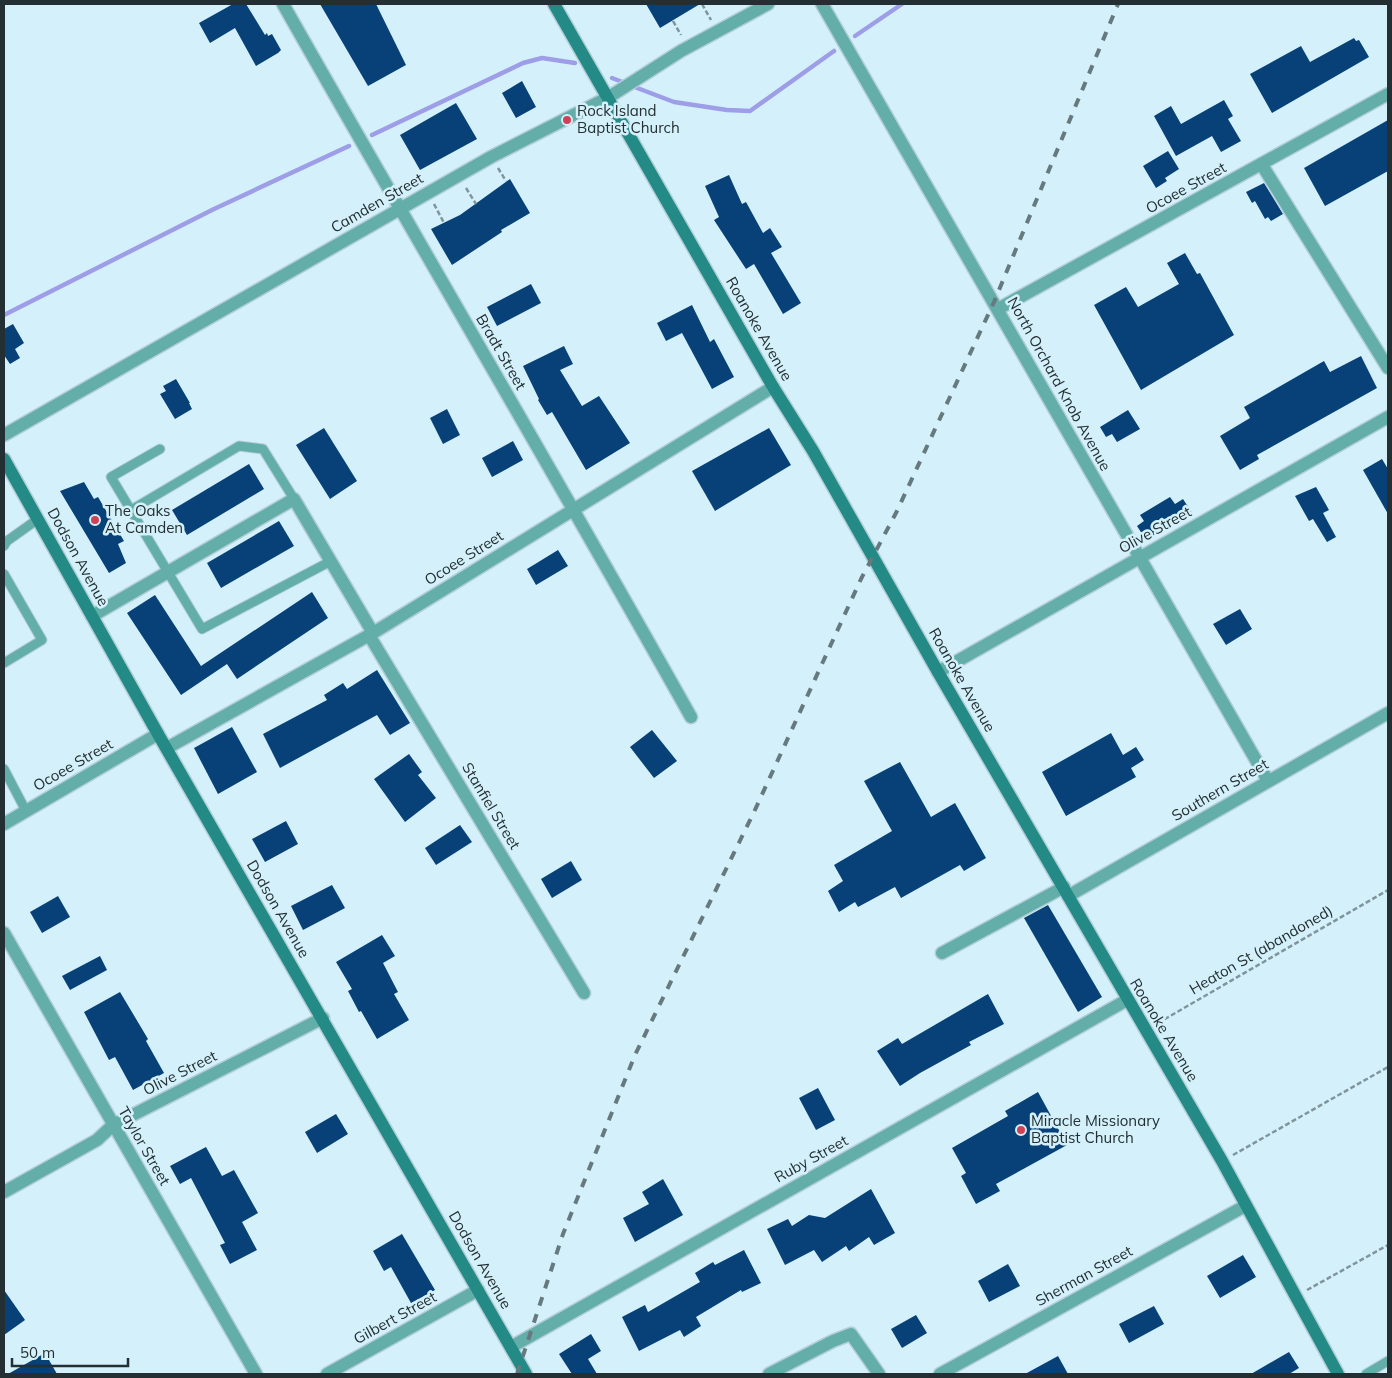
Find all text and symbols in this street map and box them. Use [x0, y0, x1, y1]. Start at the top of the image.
place label: Rock Island Baptist Church [577, 101, 680, 137]
marker: Rock Island Baptist Church [561, 114, 573, 126]
street label: Ocoee Street [1142, 158, 1229, 217]
street label: Camden Street [327, 168, 426, 237]
street label: Roanoke Avenue [722, 273, 797, 384]
street label: North Orchard Knob Avenue [1004, 293, 1115, 474]
street label: Bradt Street [472, 311, 531, 393]
place label: The Oaks At Camden [105, 501, 183, 537]
street label: Olive Street [1115, 502, 1194, 557]
street label: Dodson Avenue [44, 504, 113, 609]
marker: The Oaks At Camden [89, 514, 101, 526]
street label: Ocoee Street [421, 526, 507, 589]
street label: Roanoke Avenue [925, 624, 1000, 735]
street label: Ocoee Street [29, 734, 116, 795]
street label: Southern Street [1168, 754, 1271, 825]
street label: Stanfiel Street [458, 759, 525, 853]
street label: Dodson Avenue [243, 856, 314, 961]
street label: Heaton St (abandoned) [1186, 901, 1336, 998]
street label: Roanoke Avenue [1126, 975, 1203, 1085]
street label: Olive Street [140, 1046, 220, 1099]
street label: Taylor Street [114, 1103, 175, 1189]
place label: Miracle Missionary Baptist Church [1031, 1111, 1160, 1147]
marker: Miracle Missionary Baptist Church [1015, 1124, 1027, 1136]
street label: Ruby Street [771, 1131, 851, 1187]
street label: Dodson Avenue [445, 1207, 516, 1312]
street label: Sherman Street [1032, 1241, 1136, 1310]
street label: Gilbert Street [350, 1287, 439, 1348]
scale bar [12, 1336, 129, 1368]
text: 50 m [20, 1343, 55, 1362]

